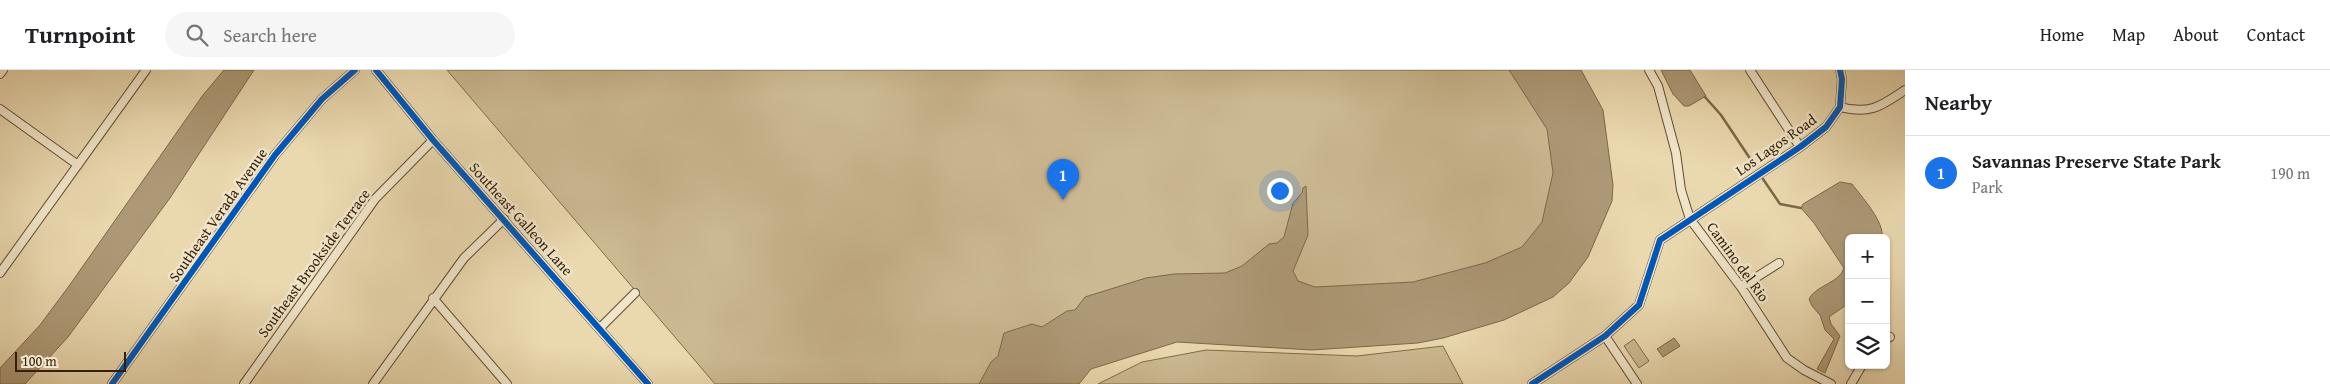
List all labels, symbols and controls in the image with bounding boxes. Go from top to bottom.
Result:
search box [165,12,515,57]
text: Turnpoint [25,17,135,52]
icon: search [183,21,211,49]
text: Search here [223,21,317,49]
text: Home [2040,21,2084,48]
text: Map [2112,21,2145,48]
text: About [2173,21,2219,48]
text: Contact [2247,21,2305,48]
text: Nearby [1925,87,1992,118]
street label: Los Lagos Road [1731,109,1820,180]
street label: Southeast Verada Avenue [163,144,272,286]
text: Savannas Preserve State Park [1972,147,2221,175]
street label: Southeast Galleon Lane [465,157,578,280]
pin: 1 [1047,159,1079,200]
text: 1 [1937,161,1945,185]
text: 190 m [2270,161,2310,185]
text: Park [1972,175,2003,199]
your location [1267,178,1293,204]
street label: Southeast Brookside Terrace [252,184,375,341]
street label: Camino del Rio [1702,217,1775,306]
map controls [1845,234,1890,369]
button: + [1845,234,1890,279]
button: − [1845,279,1890,324]
button: layers [1845,324,1890,369]
scale bar [15,349,126,372]
text: 100 m [22,351,57,371]

